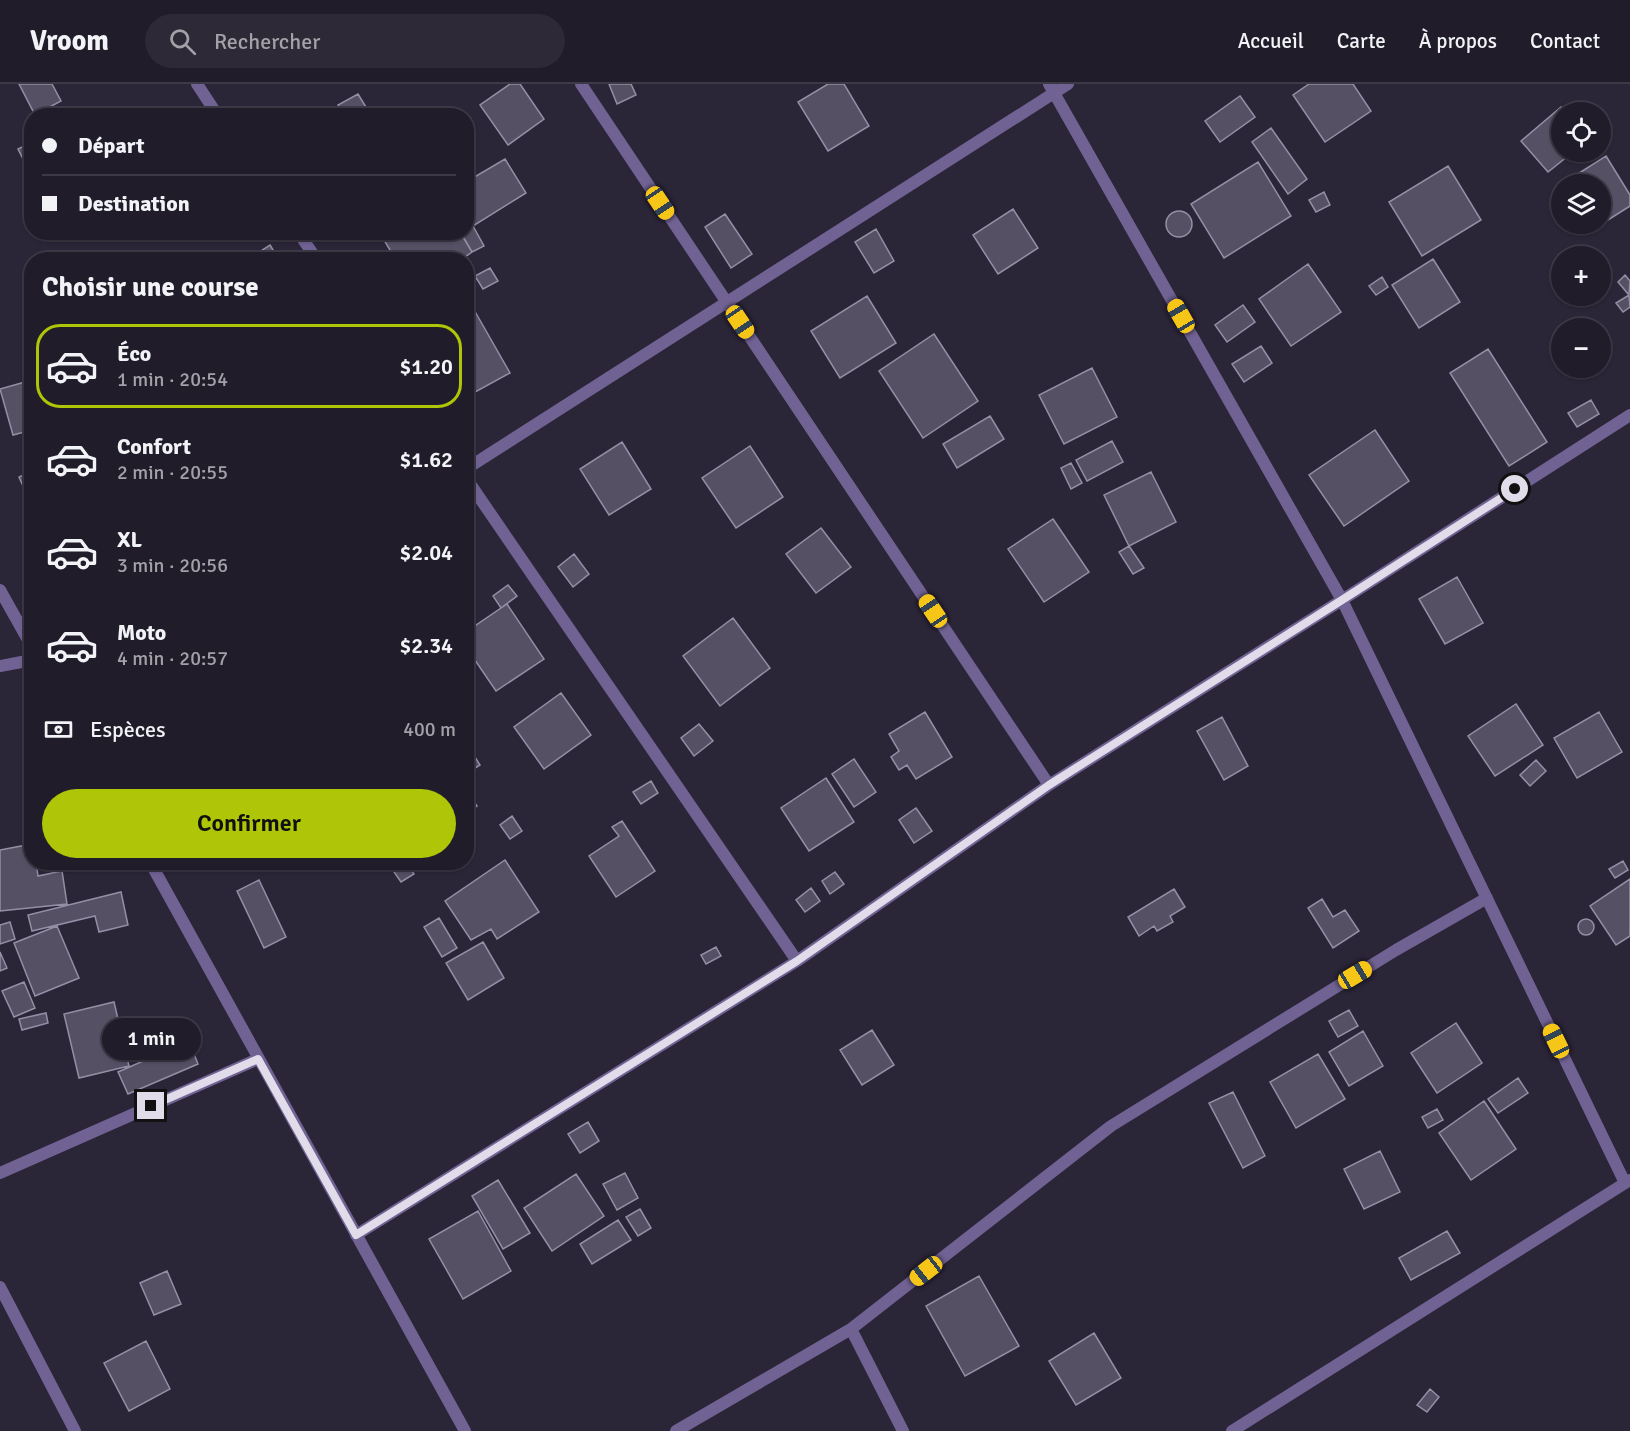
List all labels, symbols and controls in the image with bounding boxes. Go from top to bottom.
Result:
search box [145,14,565,68]
text: Vroom [30,24,109,58]
icon: search [166,25,199,58]
text: Rechercher [214,28,320,55]
text: Accueil [1238,28,1304,54]
text: Carte [1337,28,1386,54]
text: À propos [1419,28,1497,54]
text: Contact [1530,28,1600,54]
map controls [1551,102,1611,378]
button: locate [1551,102,1611,162]
text: Départ [78,132,145,159]
button: layers [1551,174,1611,234]
car [642,183,678,223]
text: Destination [78,190,190,217]
button: + [1551,246,1611,306]
text: Choisir une course [42,271,259,304]
car [1164,296,1198,336]
car [722,302,758,342]
button: − [1551,318,1611,378]
icon: car [45,339,99,393]
text: Éco [117,340,151,367]
text: $1.20 [399,353,453,380]
text: 1 min · 20:54 [117,367,228,392]
icon: car [45,432,99,486]
text: Confort [117,433,191,460]
text: $1.62 [399,446,453,473]
text: 2 min · 20:55 [117,460,228,485]
route start [1501,475,1528,502]
icon: car [45,525,99,579]
text: XL [117,526,142,553]
text: $2.04 [399,539,453,566]
text: 3 min · 20:56 [117,553,228,578]
car [915,591,951,631]
icon: car [45,618,99,672]
text: Moto [117,619,166,646]
text: $2.34 [399,632,453,659]
text: 4 min · 20:57 [117,646,228,671]
icon: cash [42,713,75,746]
text: Espèces [90,716,166,743]
text: 400 m [403,717,456,742]
button: Confirmer [42,789,456,858]
car [1335,958,1375,992]
callout: 1 min [102,1019,201,1061]
car [1540,1021,1572,1061]
text: 1 min [128,1026,175,1051]
route end [137,1092,164,1119]
car [906,1253,946,1289]

